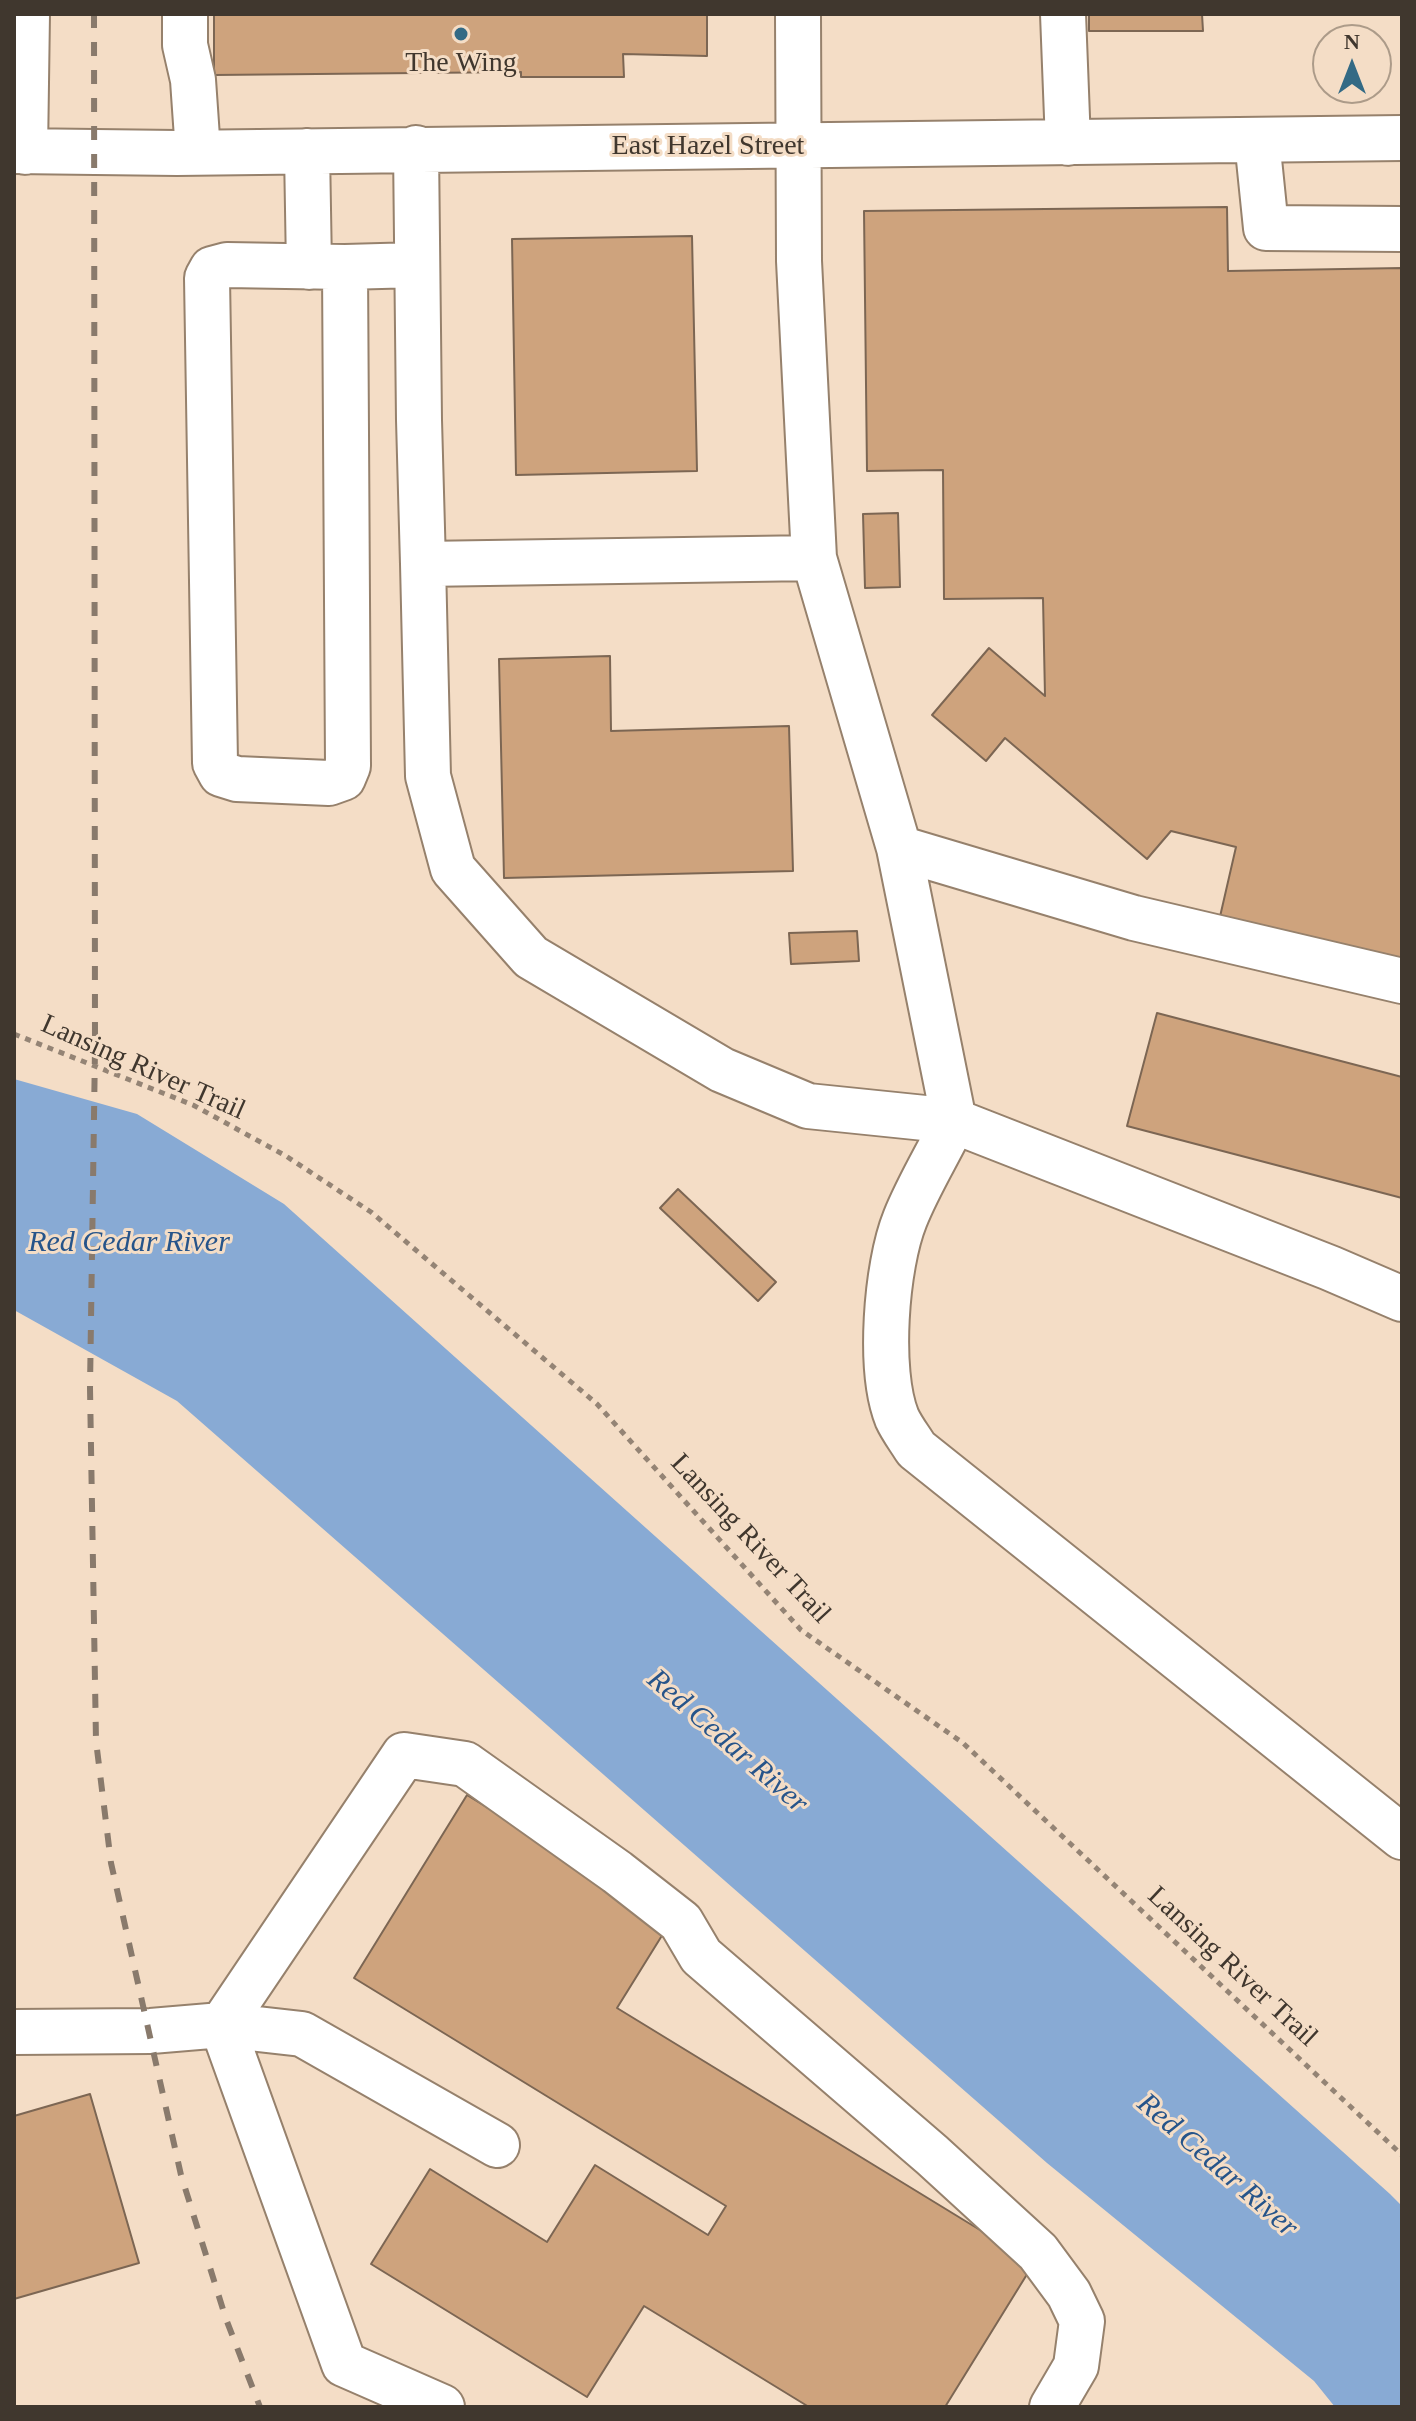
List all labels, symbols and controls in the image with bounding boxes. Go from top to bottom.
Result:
north arrow [1312,24,1392,104]
marker: The Wing [452,25,470,43]
text: N [1344,29,1360,54]
place label: The Wing [405,47,517,81]
street label: East Hazel Street [612,130,804,164]
street label: Lansing River Trail [36,1008,250,1128]
water label: Red Cedar River [28,1225,230,1261]
street label: Lansing River Trail [663,1447,837,1631]
water label: Red Cedar River [639,1662,815,1822]
street label: Lansing River Trail [1140,1880,1324,2054]
water label: Red Cedar River [1129,2086,1305,2246]

